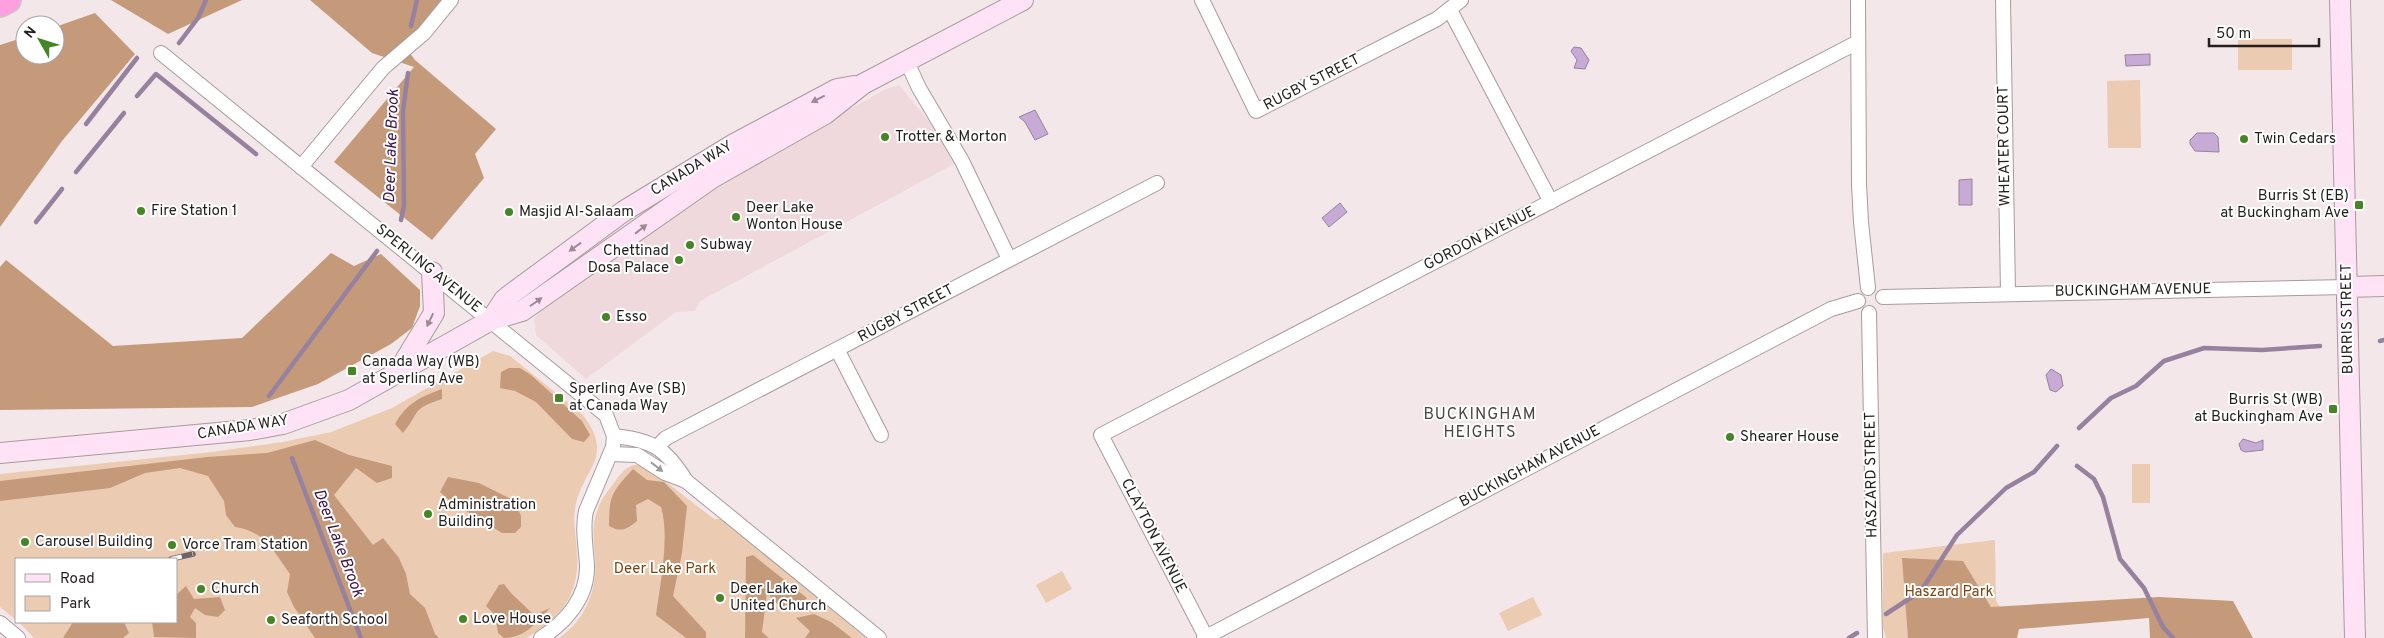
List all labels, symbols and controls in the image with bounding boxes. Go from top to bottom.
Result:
north arrow [15,15,65,65]
scale bar [2209,15,2319,47]
text: N [21,24,41,42]
text: 50 m [2216,25,2251,44]
street label: RUGBY STREET [1260,50,1364,116]
street label: WHEATER COURT [1994,86,2016,206]
water label: Deer Lake Brook [380,88,404,203]
one-way arrow [810,95,825,103]
place label: Trotter & Morton [895,128,1007,147]
place label: Twin Cedars [2254,130,2336,149]
marker: Trotter & Morton [879,131,891,143]
marker: Twin Cedars [2238,133,2250,145]
street label: CANADA WAY [648,137,737,201]
place label: Burris St (EB) at Buckingham Ave [2220,187,2349,223]
place label: Deer Lake Wonton House [746,199,843,235]
marker: Burris St (EB) at Buckingham Ave [2353,199,2365,211]
place label: Fire Station 1 [151,202,237,221]
place label: Masjid Al-Salaam [519,203,634,222]
street label: GORDON AVENUE [1421,203,1539,275]
marker: Fire Station 1 [135,205,147,217]
marker: Masjid Al-Salaam [503,206,515,218]
marker: Deer Lake Wonton House [730,211,742,223]
street label: SPERLING AVENUE [371,220,485,318]
one-way arrow [634,224,647,235]
place label: Subway [700,236,752,255]
marker: Subway [684,239,696,251]
one-way arrow [568,242,582,252]
place label: Chettinad Dosa Palace [588,242,669,278]
marker: Chettinad Dosa Palace [673,254,685,266]
street label: BURRIS STREET [2338,263,2358,375]
street label: BUCKINGHAM AVENUE [2054,280,2212,302]
street label: RUGBY STREET [855,281,957,347]
one-way arrow [529,297,543,307]
place label: Esso [616,308,647,327]
marker: Esso [600,311,612,323]
one-way arrow [426,313,434,327]
place label: Canada Way (WB) at Sperling Ave [362,353,480,389]
marker: Canada Way (WB) at Sperling Ave [346,365,358,377]
place label: Sperling Ave (SB) at Canada Way [569,380,686,416]
place label: Burris St (WB) at Buckingham Ave [2194,391,2323,427]
marker: Sperling Ave (SB) at Canada Way [553,392,565,404]
marker: Burris St (WB) at Buckingham Ave [2327,403,2339,415]
district label: BUCKINGHAM HEIGHTS [1423,405,1537,443]
street label: CANADA WAY [196,411,290,445]
street label: HASZARD STREET [1861,412,1883,538]
street label: BUCKINGHAM AVENUE [1456,422,1604,512]
place label: Shearer House [1740,428,1839,447]
marker: Shearer House [1724,431,1736,443]
one-way arrow [650,462,663,472]
street label: CLAYTON AVENUE [1116,475,1190,597]
water label: Deer Lake Brook [308,486,368,601]
place label: Administration Building [438,496,536,532]
marker: Administration Building [422,508,434,520]
place label: Carousel Building [35,533,153,552]
marker: Carousel Building [19,536,31,548]
place label: Vorce Tram Station [182,536,308,555]
marker: Vorce Tram Station [166,539,178,551]
legend [15,558,178,623]
park label: Deer Lake Park [614,560,716,579]
text: Road [60,570,95,589]
place label: Church [211,580,259,599]
place label: Deer Lake United Church [730,580,827,616]
marker: Church [195,583,207,595]
park label: Haszard Park [1905,583,1993,602]
marker: Deer Lake United Church [714,592,726,604]
text: Park [60,595,91,614]
place label: Love House [473,610,551,629]
place label: Seaforth School [281,611,388,630]
marker: Love House [457,613,469,625]
marker: Seaforth School [265,614,277,626]

